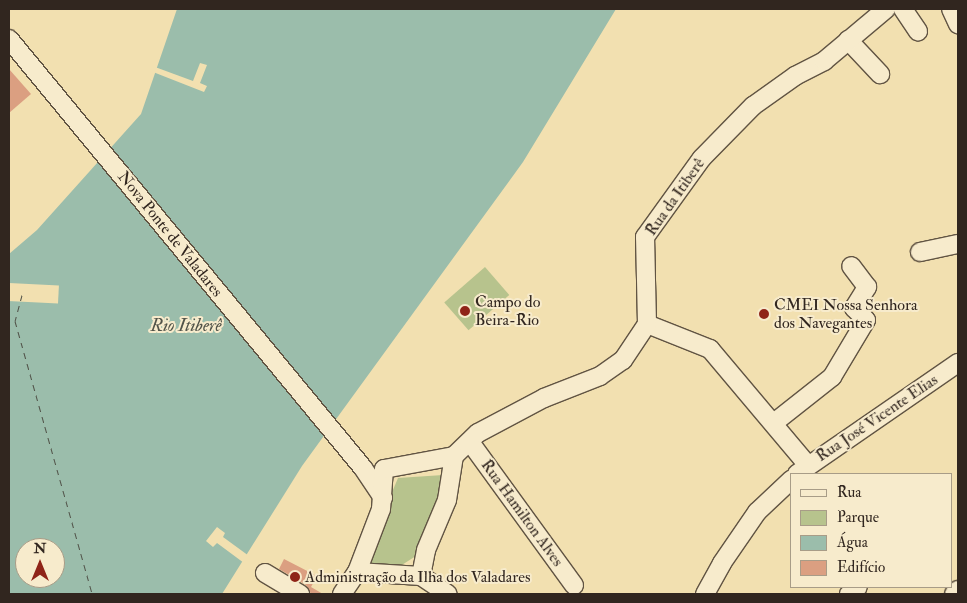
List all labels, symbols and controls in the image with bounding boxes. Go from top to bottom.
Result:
street label: Rua da Itiberê [641,155,709,239]
street label: Nova Ponte de Valadares [113,167,227,301]
place label: Campo do Beira-Rio [475,292,540,330]
place label: CMEI Nossa Senhora dos Navegantes [774,295,918,333]
marker: Campo do Beira-Rio [459,305,471,317]
marker: CMEI Nossa Senhora dos Navegantes [758,308,770,320]
water label: Rio Itiberê [151,315,221,337]
street label: Rua José Vicente Elias [812,370,942,466]
street label: Rua Hamilton Alves [477,456,567,570]
legend [790,473,952,588]
text: Rua [837,483,862,502]
text: Parque [837,508,879,527]
text: Água [837,533,868,552]
north arrow [15,538,65,588]
text: N [34,540,46,557]
text: Edifício [837,558,885,577]
place label: Administração da Ilha dos Valadares [305,567,530,587]
marker: Administração da Ilha dos Valadares [289,571,301,583]

